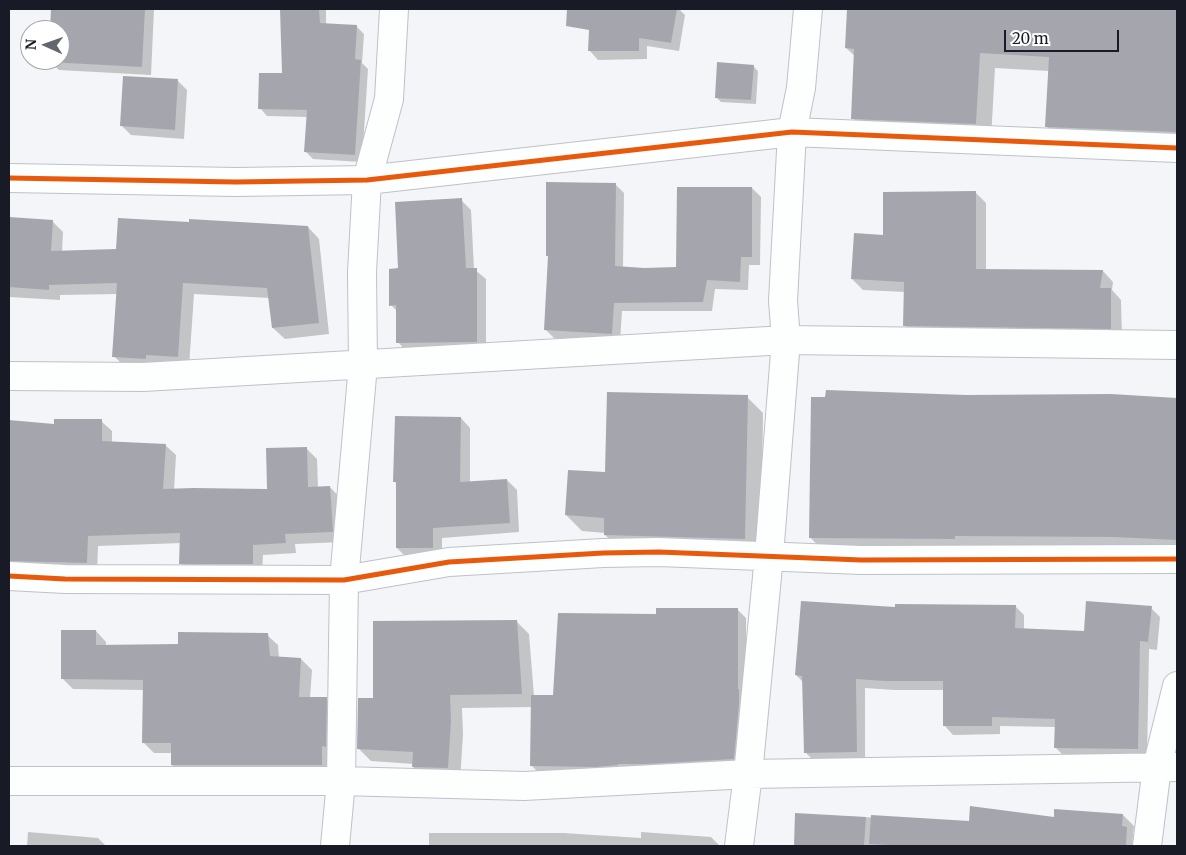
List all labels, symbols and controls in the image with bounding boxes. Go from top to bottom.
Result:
north arrow [20,20,70,70]
scale bar [1006,20,1121,52]
text: 20 m [1012,29,1049,48]
text: N [22,39,40,50]

